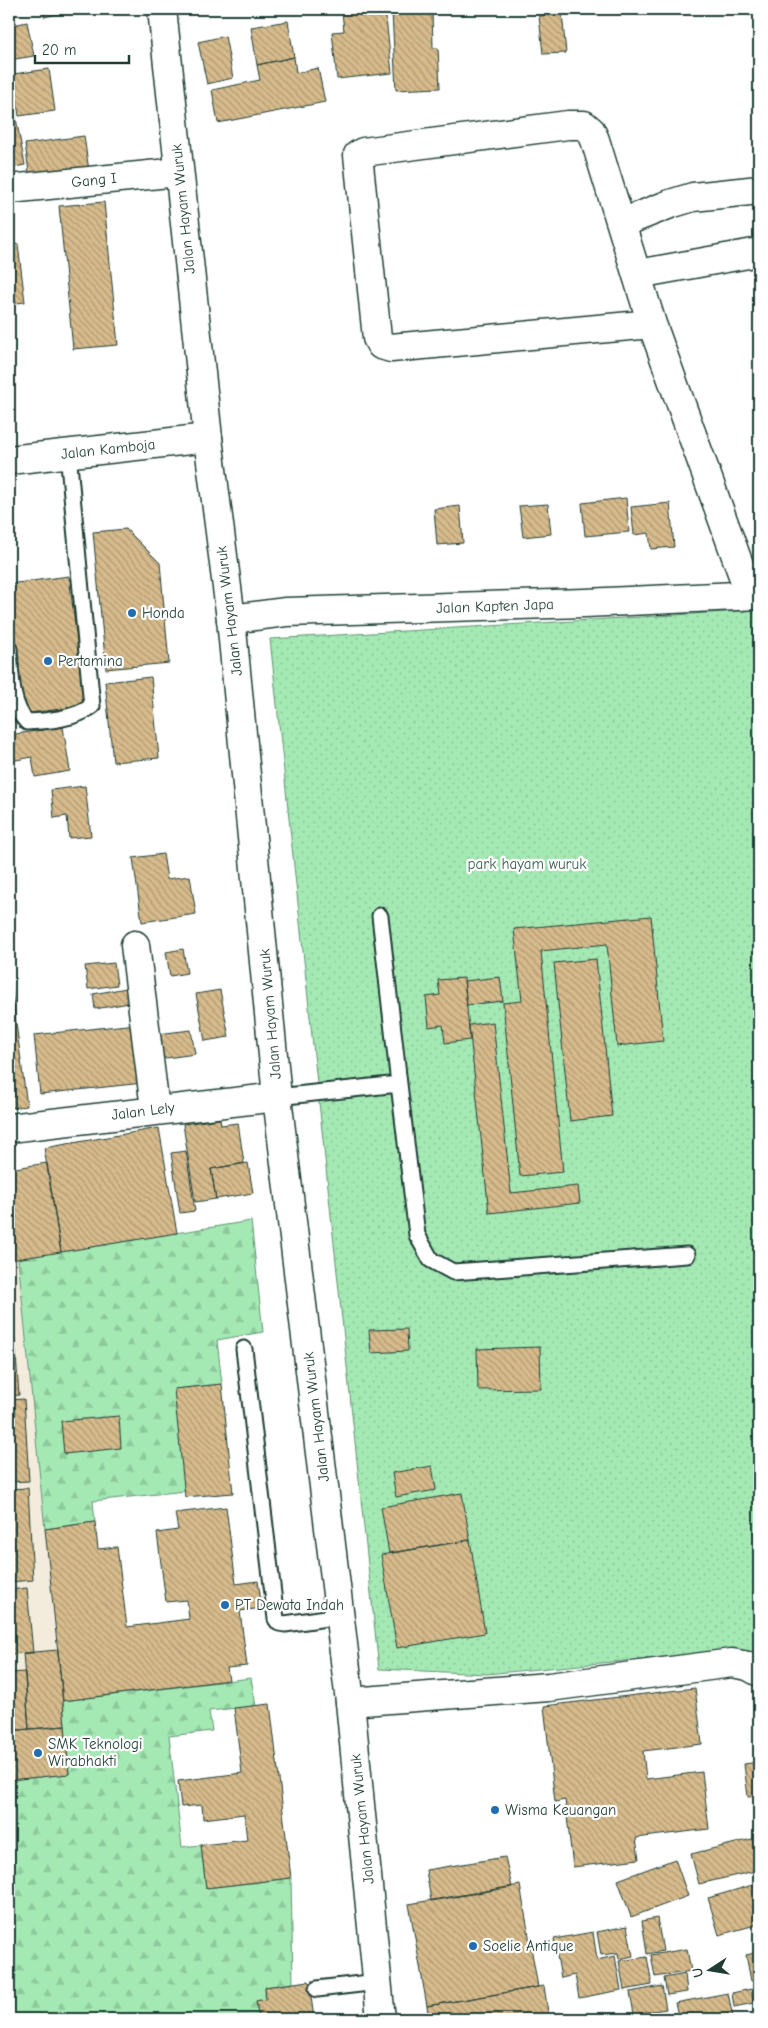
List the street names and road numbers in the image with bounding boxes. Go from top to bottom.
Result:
street label: Jalan Hayam Wuruk [167,142,199,275]
street label: Gang I [70,169,118,191]
street label: Jalan Kamboja [60,435,156,463]
street label: Jalan Hayam Wuruk [212,544,246,677]
street label: Jalan Kapten Japa [436,595,554,617]
street label: Jalan Hayam Wuruk [255,947,285,1080]
street label: Jalan Lely [110,1098,176,1124]
street label: Jalan Hayam Wuruk [299,1350,333,1483]
street label: Jalan Hayam Wuruk [346,1752,378,1885]

